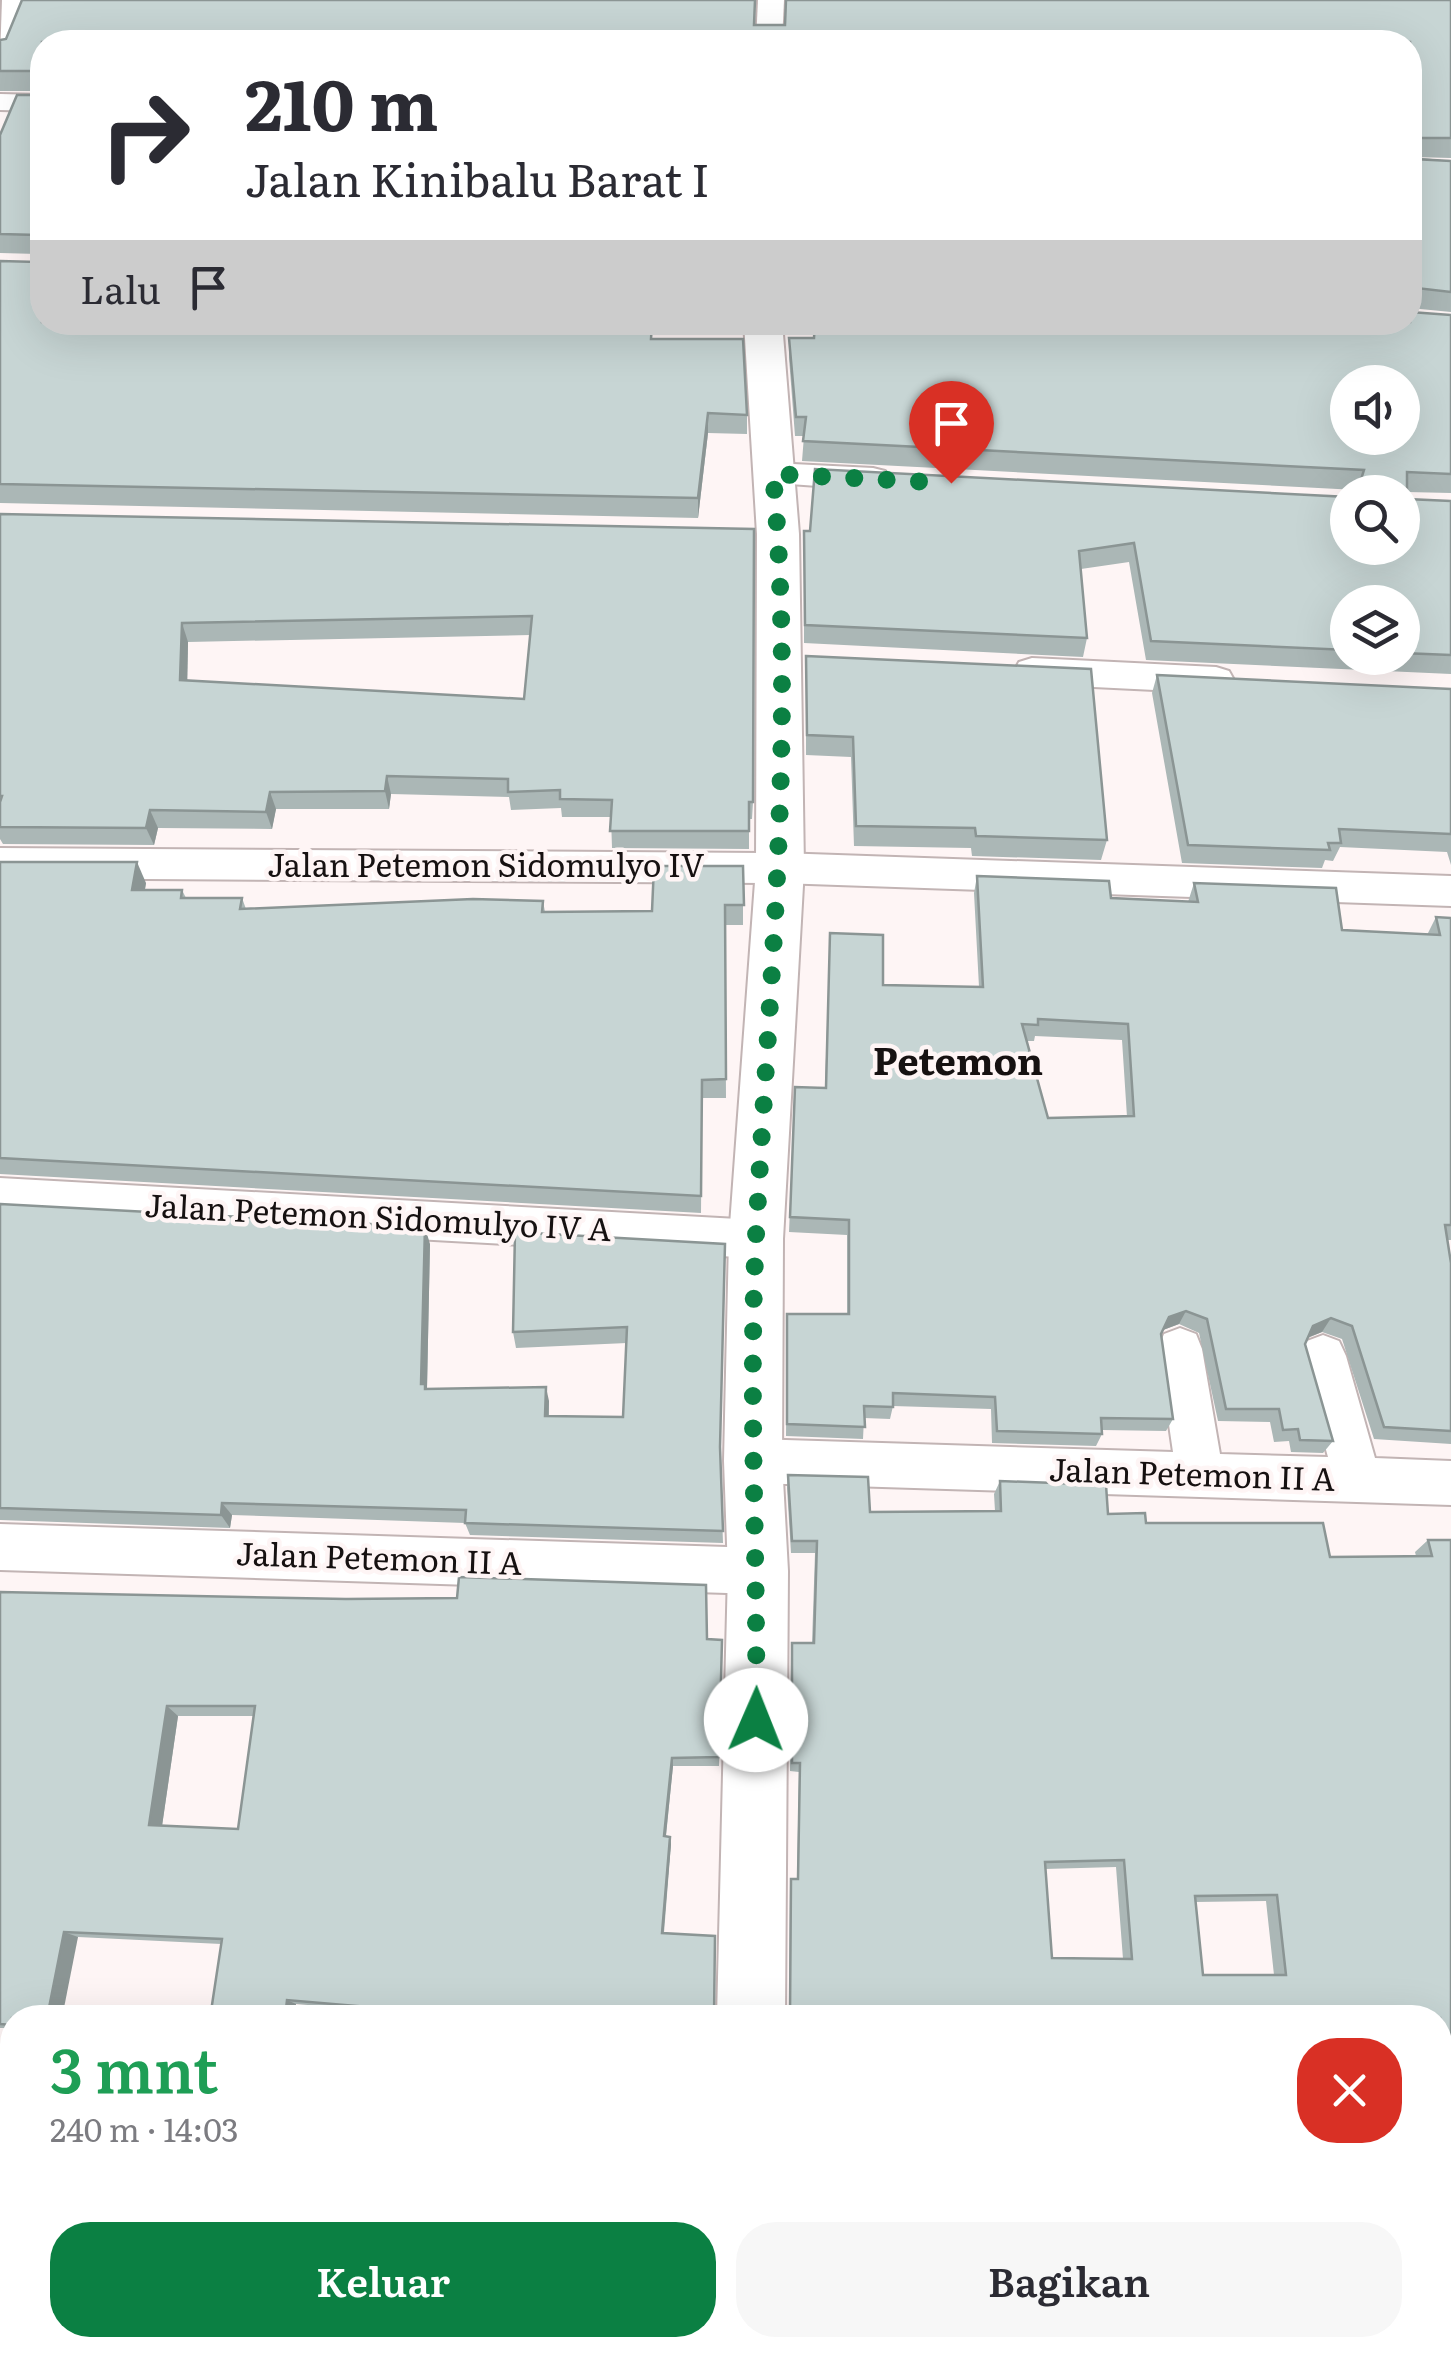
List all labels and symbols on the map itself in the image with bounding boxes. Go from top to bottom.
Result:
pin [909,381,994,484]
street label: Jalan Petemon Sidomulyo IV [267,839,705,887]
district label: Petemon [873,1030,1043,1087]
street label: Jalan Petemon Sidomulyo IV A [143,1179,613,1251]
street label: Jalan Petemon II A [1048,1443,1337,1501]
street label: Jalan Petemon II A [235,1527,524,1585]
position arrow [704,1668,808,1772]

